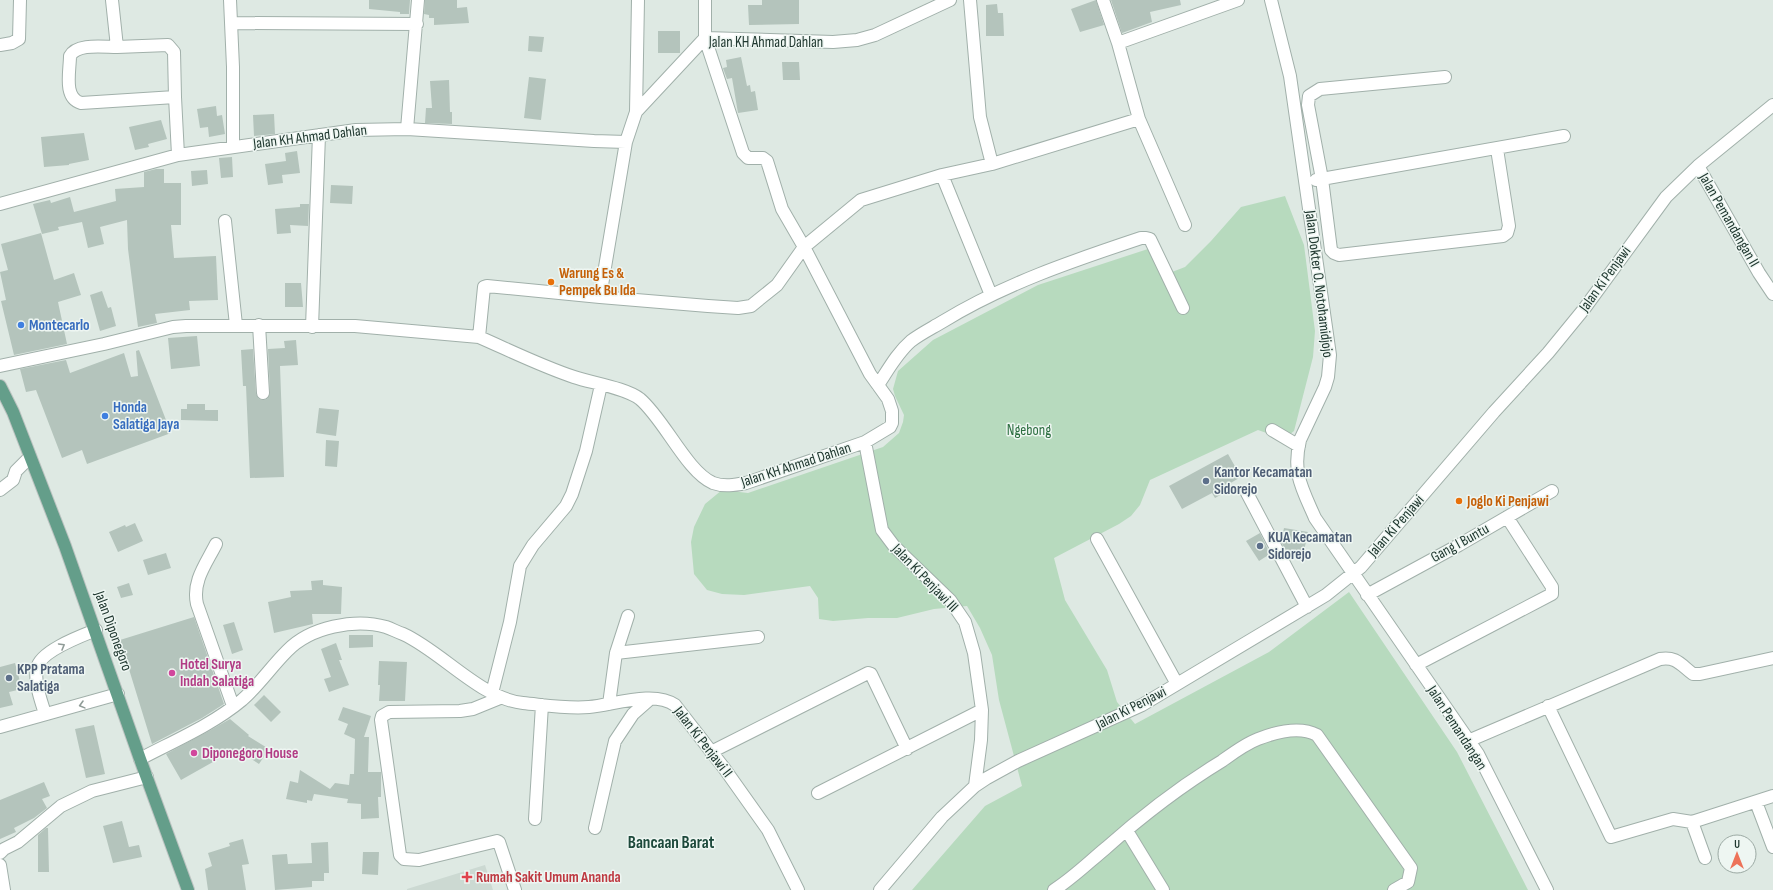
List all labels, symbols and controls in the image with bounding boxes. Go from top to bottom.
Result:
street label: Jalan KH Ahmad Dahlan [708,33,823,52]
street label: Jalan KH Ahmad Dahlan [251,121,368,154]
street label: Jalan Pemandangan II [1694,169,1764,270]
street label: Jalan Dokter O. Notohamidjojo [1300,208,1337,359]
street label: Jalan Ki Penjawi [1574,242,1635,316]
place label: Warung Es & Pempek Bu Ida [559,264,636,300]
marker: Warung Es & Pempek Bu Ida [546,277,556,287]
place label: Montecarlo [29,316,90,335]
marker: Montecarlo [16,320,26,330]
place label: Honda Salatiga Jaya [113,398,179,434]
marker: Honda Salatiga Jaya [100,411,110,421]
park label: Ngebong [1007,421,1051,440]
street label: Jalan KH Ahmad Dahlan [738,438,853,492]
place label: Kantor Kecamatan Sidorejo [1214,463,1312,499]
marker: Kantor Kecamatan Sidorejo [1201,476,1211,486]
street label: Jalan Ki Penjawi [1363,491,1428,562]
place label: Joglo Ki Penjawi [1466,492,1549,511]
marker: Joglo Ki Penjawi [1454,496,1464,506]
street label: Gang I Buntu [1428,519,1492,567]
place label: KUA Kecamatan Sidorejo [1268,528,1352,564]
street label: Jalan Ki Penjawi III [887,539,962,616]
marker: KUA Kecamatan Sidorejo [1255,541,1265,551]
street label: Jalan Diponegoro [89,587,136,674]
one-way arrow [58,643,65,650]
place label: Hotel Surya Indah Salatiga [180,655,254,691]
place label: KPP Pratama Salatiga [17,660,85,696]
marker: Hotel Surya Indah Salatiga [167,668,177,678]
marker: KPP Pratama Salatiga [4,673,14,683]
street label: Jalan Pemandangan [1422,681,1491,774]
street label: Jalan Ki Penjawi [1092,682,1170,734]
one-way arrow [78,700,85,708]
street label: Jalan Ki Penjawi II [669,702,737,781]
place label: Diponegoro House [202,744,298,763]
marker: Diponegoro House [189,748,199,758]
district label: Bancaan Barat [628,833,715,853]
north arrow [1717,834,1757,874]
text: U [1734,838,1740,851]
place label: Rumah Sakit Umum Ananda [476,868,621,887]
marker: Rumah Sakit Umum Ananda [461,871,473,883]

